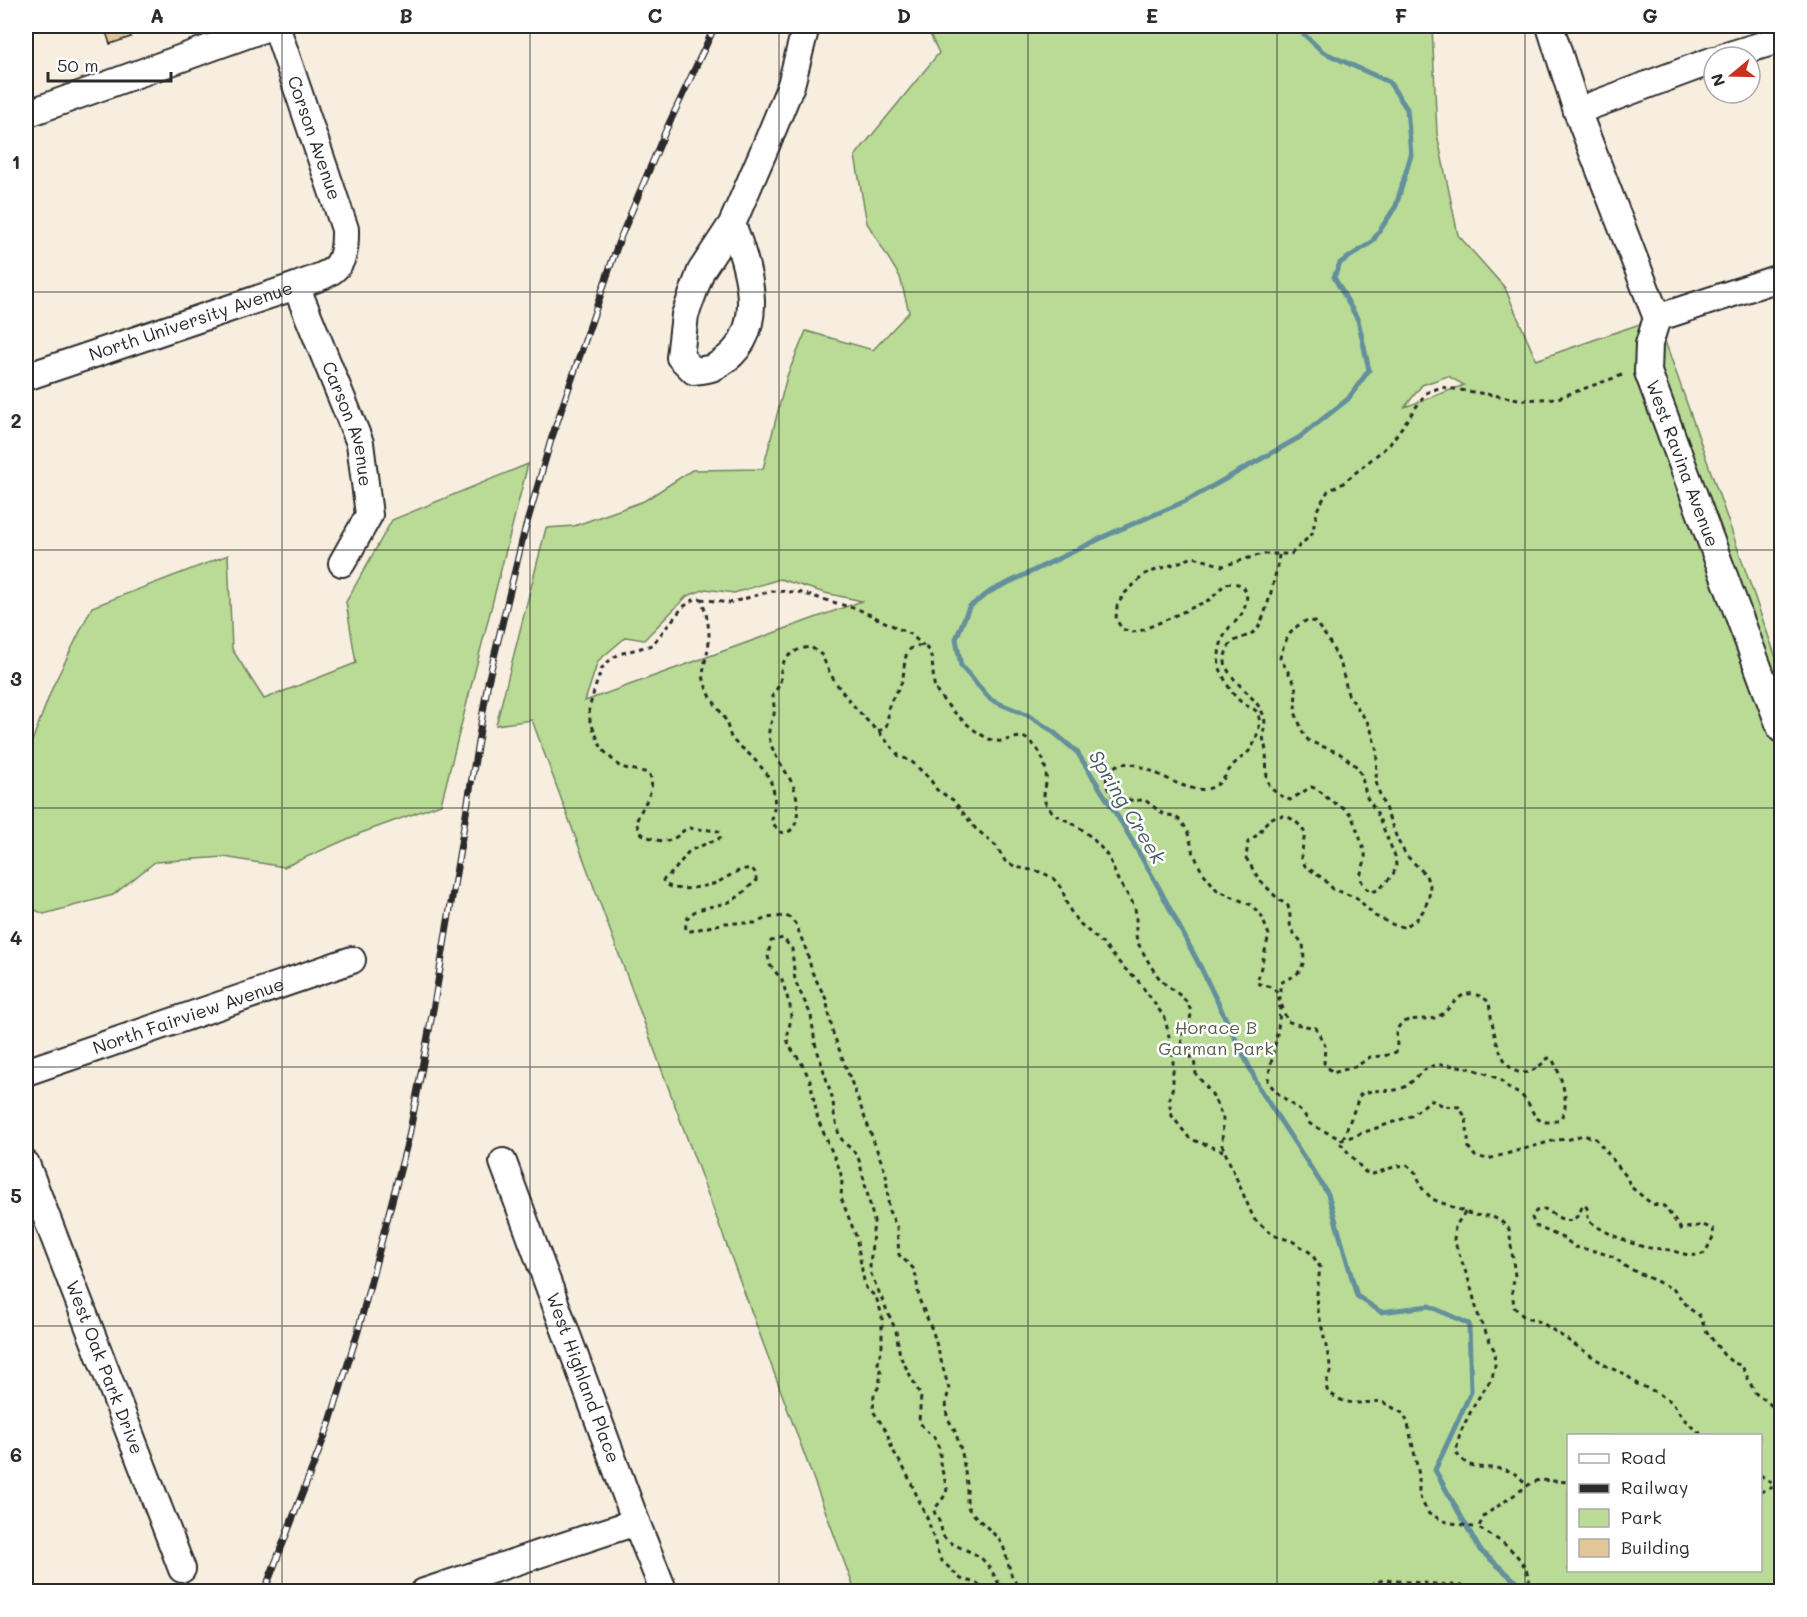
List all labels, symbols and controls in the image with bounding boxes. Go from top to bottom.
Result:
text: A [150,2,164,28]
text: B [399,2,413,28]
text: C [648,2,663,28]
text: D [897,2,911,28]
text: E [1146,2,1158,28]
text: F [1395,2,1408,28]
text: G [1642,2,1658,28]
scale bar [48,45,171,83]
north arrow [1702,45,1762,105]
text: 50 m [57,53,99,77]
text: N [1705,71,1729,89]
street label: Corson Avenue [282,72,347,203]
text: 1 [12,148,20,174]
street label: North University Avenue [85,275,296,366]
street label: Carson Avenue [317,358,378,488]
street label: West Ravina Avenue [1641,376,1725,550]
text: 2 [10,407,22,433]
text: 3 [10,665,22,691]
water label: Spring Creek [1084,745,1172,869]
text: 4 [10,924,23,950]
street label: North Fairview Avenue [89,971,287,1059]
park label: Horace B Garman Park [1158,1015,1274,1060]
text: 5 [10,1182,22,1208]
street label: West Oak Park Drive [61,1277,150,1457]
street label: West Highland Place [541,1289,626,1466]
legend [1567,1434,1762,1572]
text: 6 [10,1441,22,1467]
text: Road [1621,1445,1666,1469]
text: Railway [1621,1475,1688,1499]
text: Park [1621,1505,1662,1529]
text: Building [1621,1535,1689,1559]

